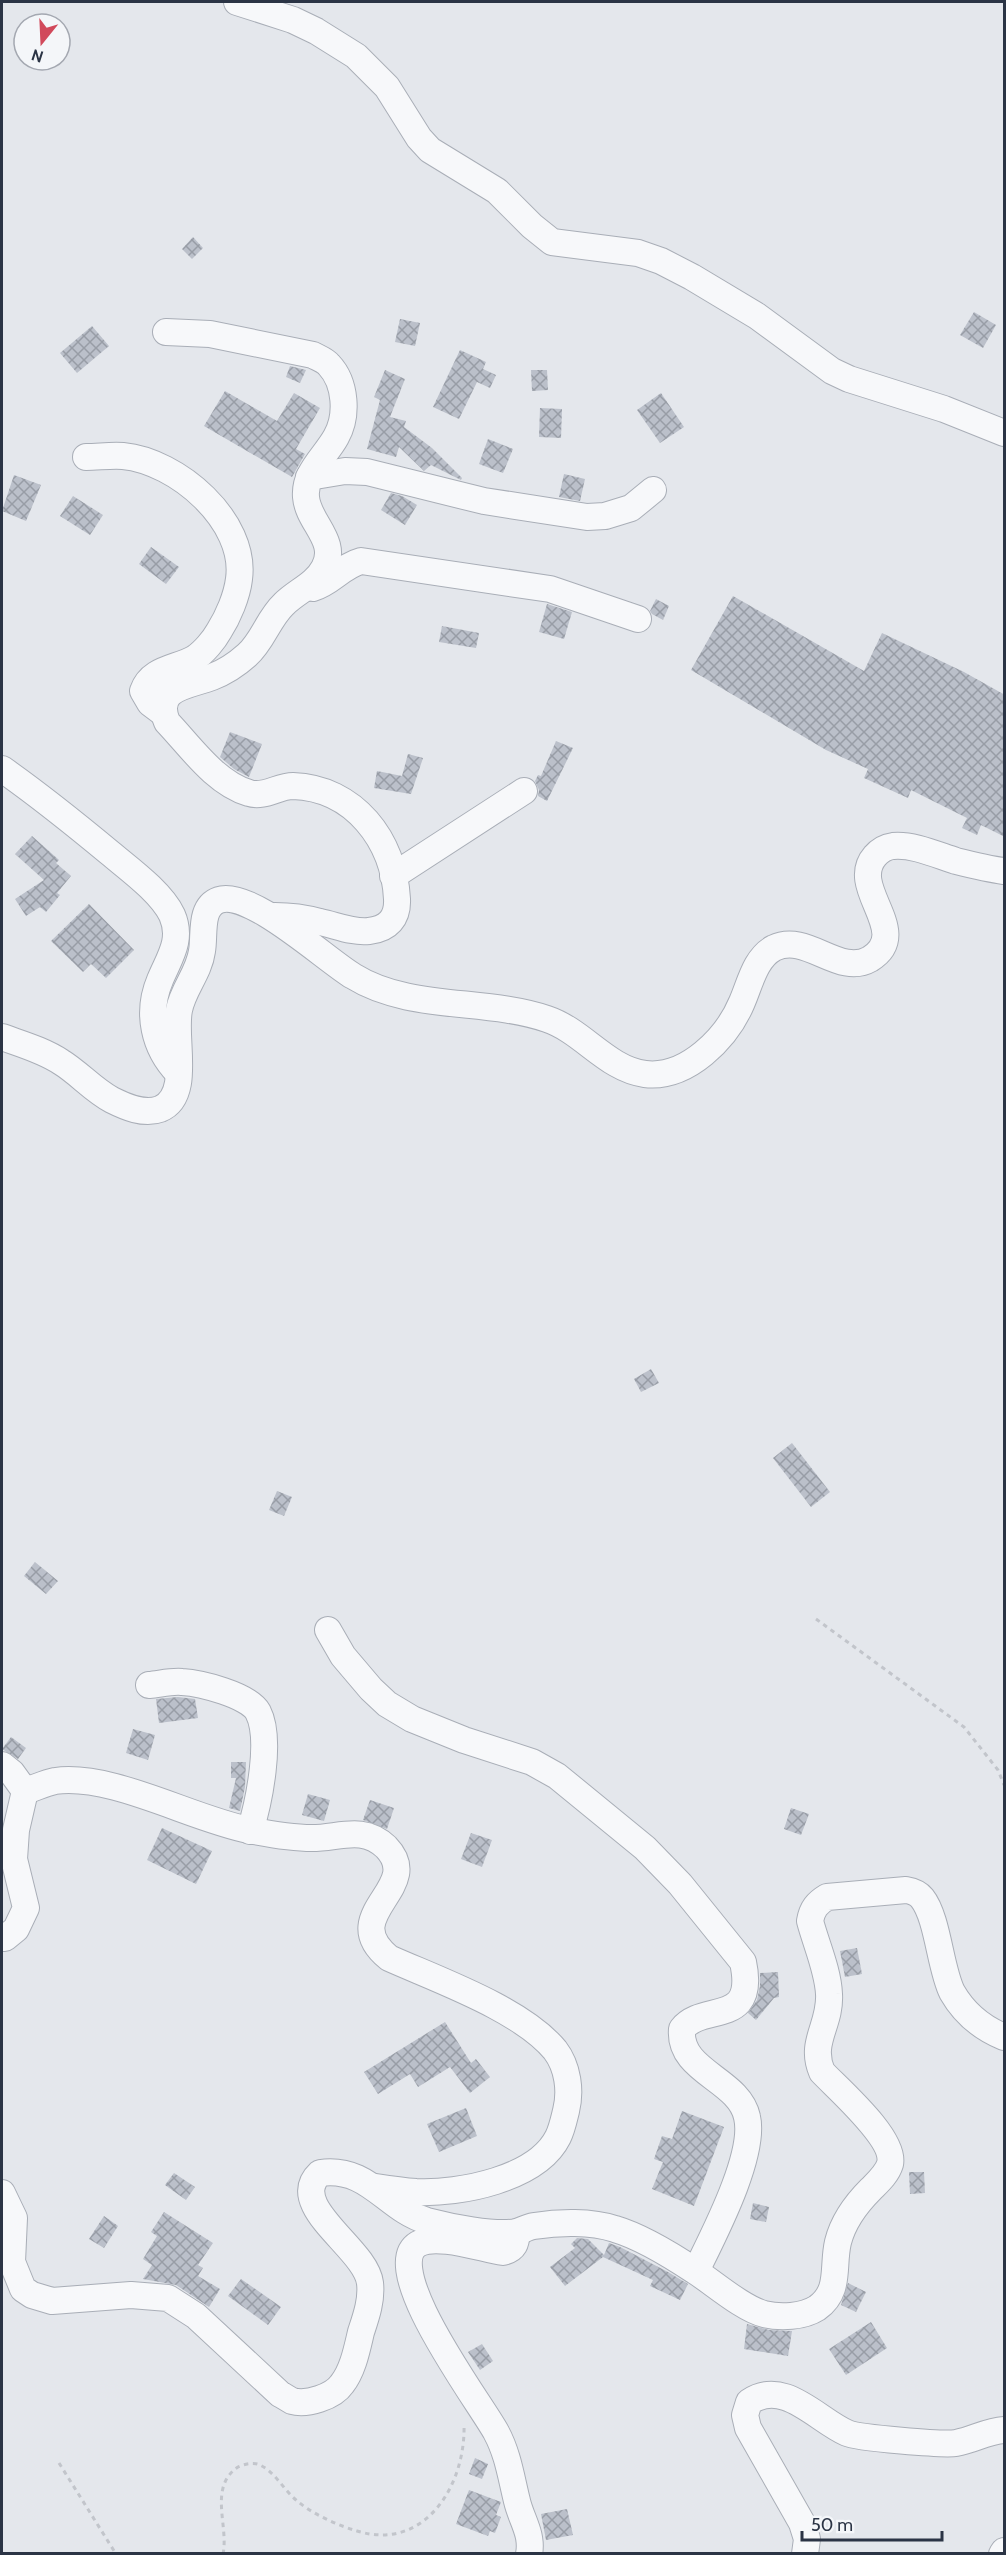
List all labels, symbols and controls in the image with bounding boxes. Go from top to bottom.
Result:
north arrow [12,12,72,72]
text: N [29,45,46,67]
scale bar [802,2504,942,2542]
text: 50 m [811,2514,853,2536]

